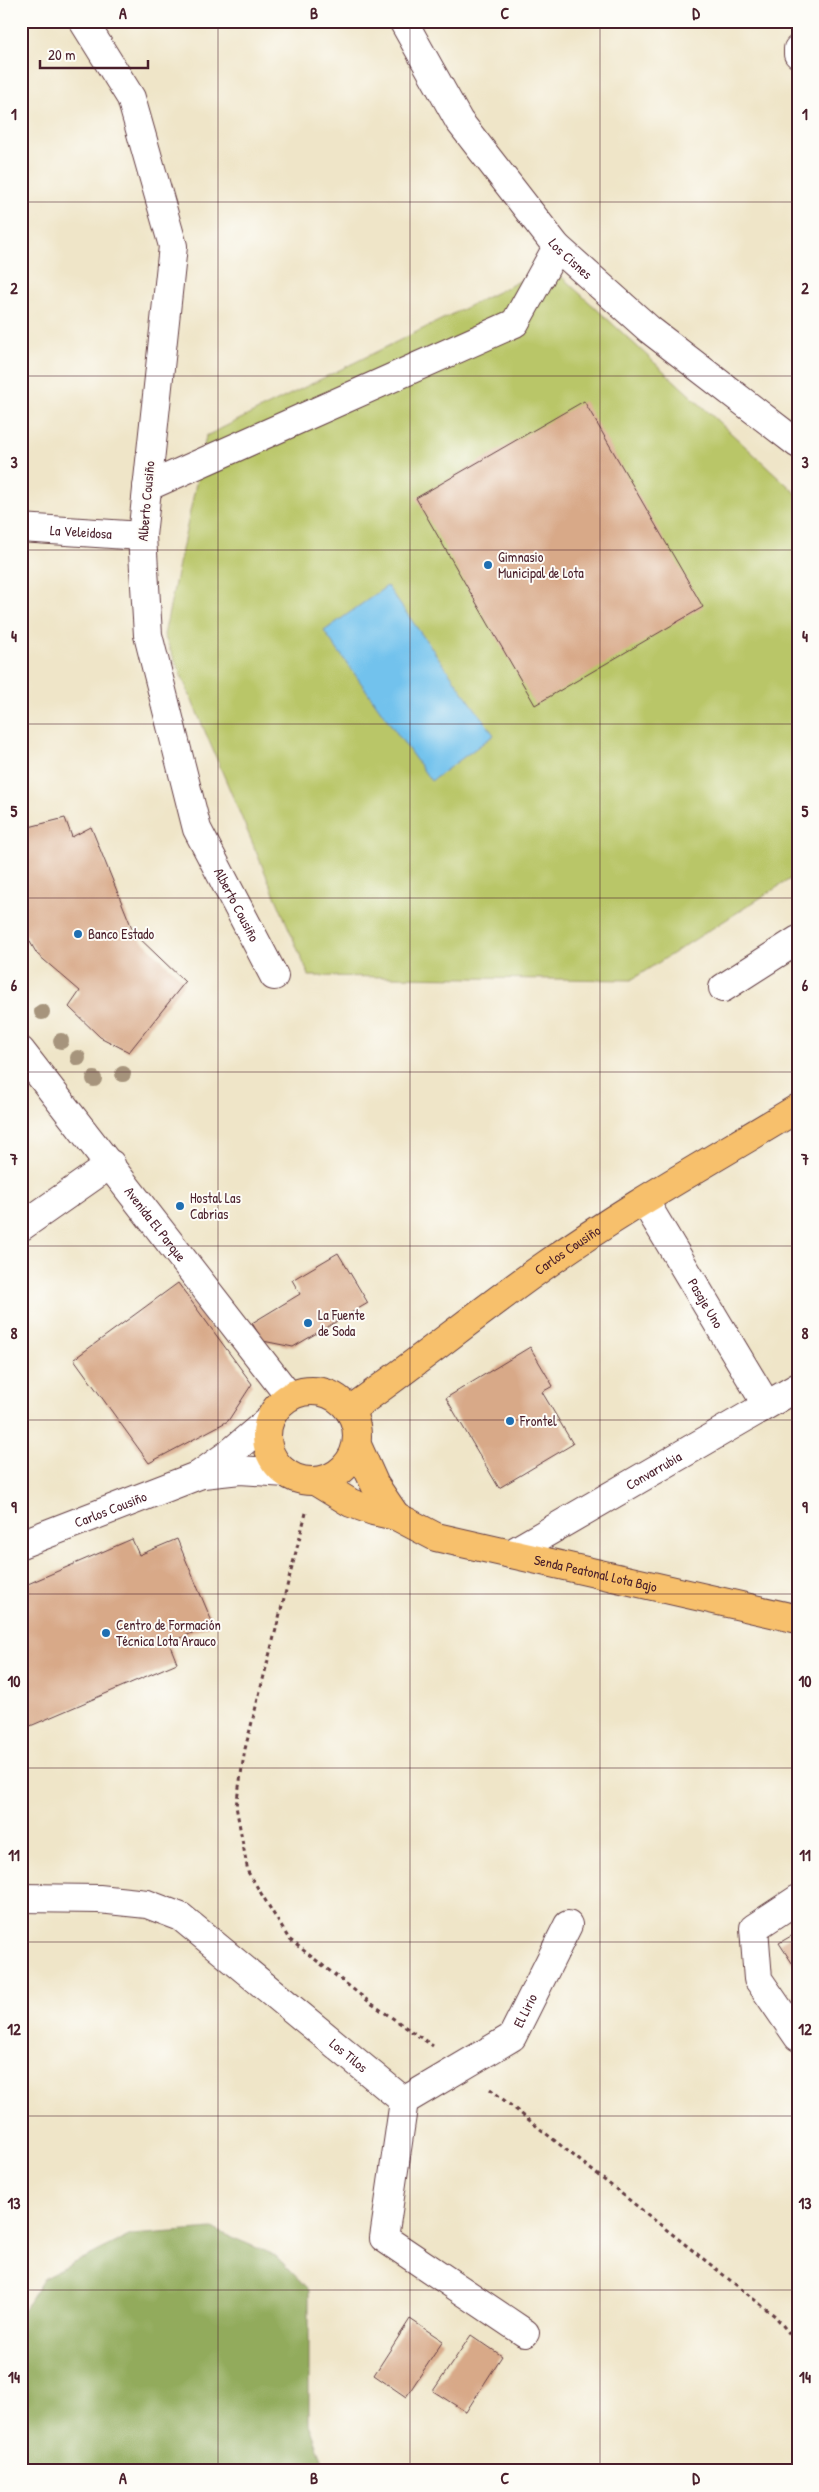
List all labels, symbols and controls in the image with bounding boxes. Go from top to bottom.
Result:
text: A [119,2,127,24]
text: B [310,2,318,24]
text: C [501,2,510,24]
text: D [692,2,700,24]
scale bar [40,38,148,70]
text: 20 m [48,44,75,65]
text: 1 [11,103,17,125]
text: 1 [802,103,808,125]
street label: Los Cisnes [545,234,597,283]
text: 2 [10,277,18,299]
text: 2 [801,277,809,299]
text: 3 [10,451,18,473]
text: 3 [801,451,809,473]
street label: Alberto Cousiño [133,460,158,542]
street label: La Veleidosa [49,520,113,543]
place label: Gimnasio Municipal de Lota [498,547,584,583]
marker: Gimnasio Municipal de Lota [482,559,494,571]
text: 4 [11,625,17,647]
text: 4 [802,625,808,647]
text: 5 [11,800,18,822]
text: 5 [802,800,809,822]
street label: Alberto Cousiño [210,864,264,945]
place label: Banco Estado [88,924,155,943]
marker: Banco Estado [72,928,84,940]
text: 6 [11,974,18,996]
text: 6 [802,974,809,996]
text: 7 [9,1148,18,1170]
text: 7 [800,1148,809,1170]
street label: Avenida El Parque [121,1182,191,1265]
place label: Hostal Las Cabrias [190,1188,241,1223]
marker: Hostal Las Cabrias [174,1200,186,1212]
street label: Carlos Cousiño [530,1220,604,1279]
street label: Pasaje Uno [684,1275,729,1332]
place label: La Fuente de Soda [318,1305,365,1340]
marker: La Fuente de Soda [302,1317,314,1329]
text: 8 [11,1322,18,1344]
text: 8 [802,1322,809,1344]
place label: Frontel [519,1411,557,1430]
marker: Frontel [504,1415,516,1427]
street label: Convarrubia [622,1446,685,1494]
street label: Carlos Cousiño [71,1486,150,1531]
text: 9 [11,1496,17,1518]
text: 9 [802,1496,808,1518]
street label: Senda Peatonal Lota Bajo [532,1550,659,1596]
place label: Centro de Formación Técnica Lota Arauco [116,1615,221,1650]
marker: Centro de Formación Técnica Lota Arauco [100,1627,112,1639]
text: 10 [8,1670,20,1692]
text: 10 [799,1670,811,1692]
text: 11 [8,1844,20,1866]
text: 11 [799,1844,811,1866]
street label: El Lirio [508,1990,541,2031]
text: 12 [7,2018,21,2040]
text: 12 [798,2018,812,2040]
street label: Los Tilos [326,2034,372,2076]
text: 13 [8,2192,20,2214]
text: 13 [799,2192,811,2214]
text: 14 [8,2366,20,2388]
text: 14 [799,2366,811,2388]
text: A [119,2467,127,2489]
text: B [310,2467,318,2489]
text: C [501,2467,510,2489]
text: D [692,2467,700,2489]

